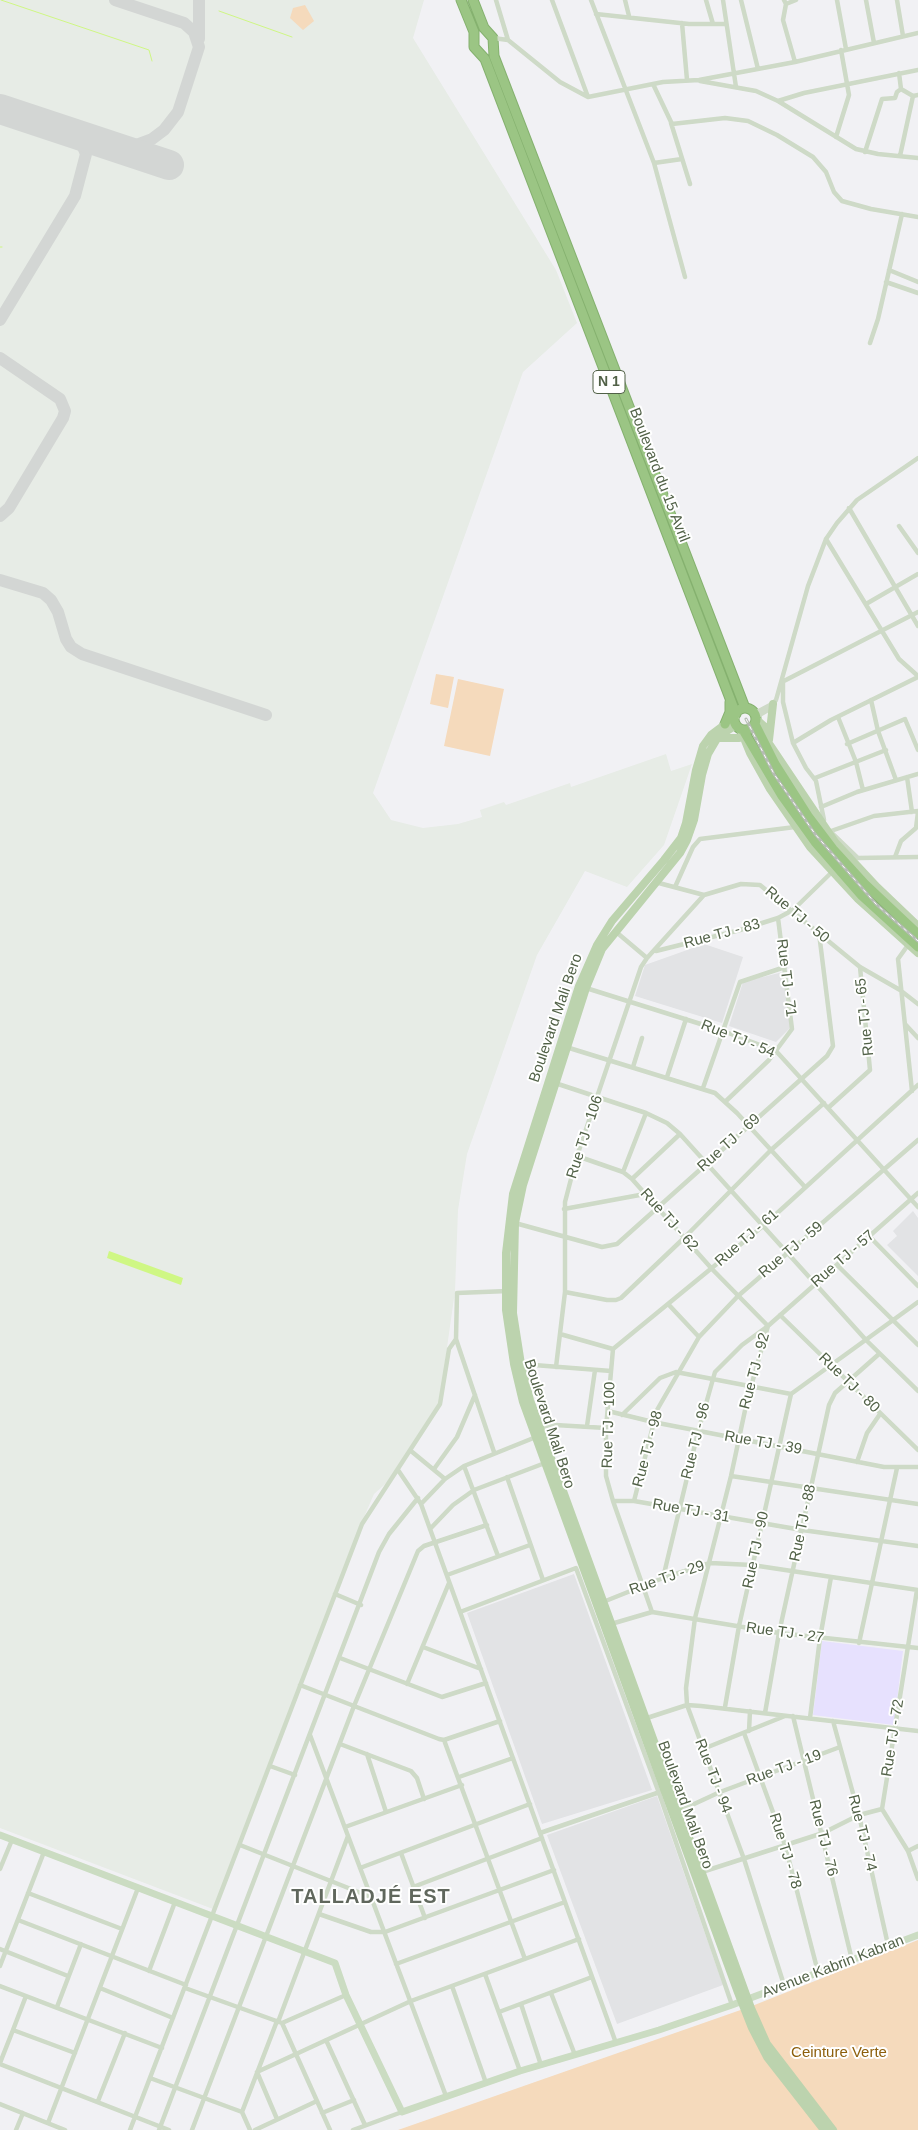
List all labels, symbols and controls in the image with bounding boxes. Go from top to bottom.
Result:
road number: N 1 [593,371,625,394]
street label: Boulevard du 15 Avril [625,405,693,545]
street label: Rue TJ - 50 [761,883,833,947]
street label: Rue TJ - 83 [682,915,762,953]
street label: Rue TJ - 71 [772,938,800,1018]
street label: Boulevard Mali Bero [526,951,586,1085]
street label: Rue TJ - 65 [852,977,878,1057]
street label: Rue TJ - 54 [698,1016,778,1062]
street label: Rue TJ - 106 [563,1093,607,1181]
street label: Rue TJ - 69 [694,1110,764,1176]
street label: Rue TJ - 62 [636,1185,702,1255]
street label: Rue TJ - 61 [712,1206,782,1270]
street label: Rue TJ - 59 [755,1218,827,1282]
street label: Rue TJ - 57 [808,1227,878,1291]
street label: Rue TJ - 92 [736,1331,774,1411]
street label: Rue TJ - 80 [815,1349,883,1417]
street label: Boulevard Mali Bero [520,1357,578,1491]
street label: Rue TJ - 100 [598,1381,620,1469]
street label: Rue TJ - 96 [678,1401,714,1481]
street label: Rue TJ - 98 [629,1409,667,1489]
street label: Rue TJ - 39 [723,1427,803,1459]
street label: Rue TJ - 88 [786,1483,820,1563]
street label: Rue TJ - 31 [651,1495,731,1527]
street label: Rue TJ - 90 [739,1510,773,1590]
street label: Rue TJ - 29 [627,1557,707,1599]
street label: Rue TJ - 27 [745,1619,825,1647]
street label: Rue TJ - 72 [878,1698,908,1778]
street label: Rue TJ - 94 [691,1736,735,1816]
street label: Boulevard Mali Bero [653,1738,717,1872]
street label: Rue TJ - 19 [744,1746,824,1790]
street label: Rue TJ - 74 [844,1793,880,1873]
street label: Rue TJ - 76 [805,1798,841,1878]
street label: Rue TJ - 78 [765,1811,805,1891]
district label: TALLADJÉ EST [290,1885,452,1909]
street label: Avenue Kabrin Kabran [759,1932,907,2002]
park label: Ceinture Verte [791,2044,887,2062]

